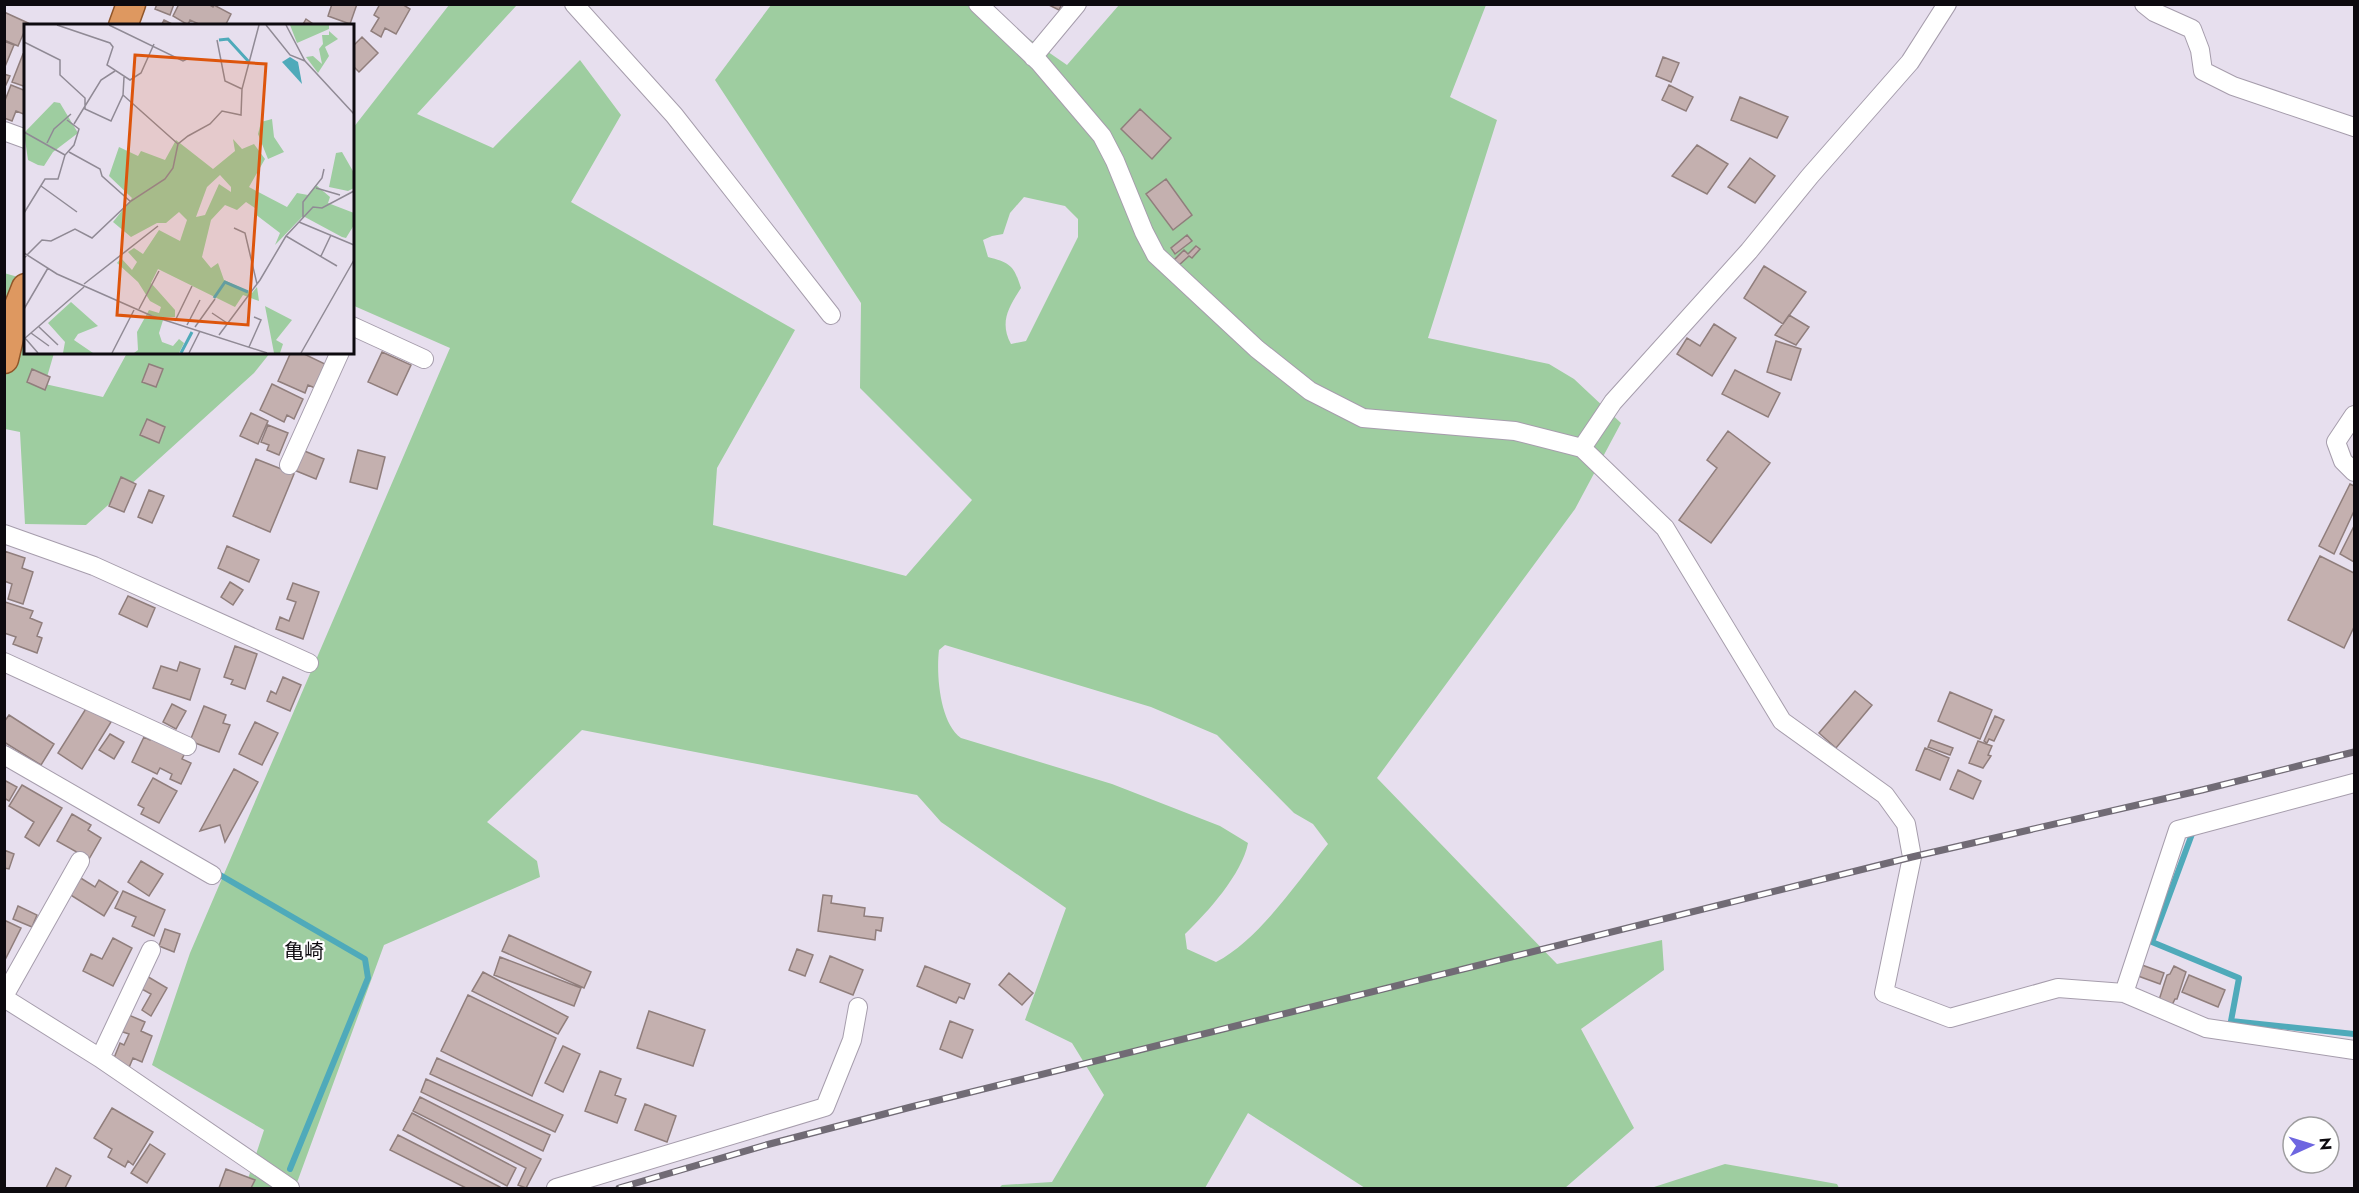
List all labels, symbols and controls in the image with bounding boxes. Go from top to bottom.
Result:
inset map [24,24,354,354]
district label: 亀崎 [284,937,324,966]
north arrow [2281,1115,2341,1175]
text: N [2314,1137,2337,1151]

